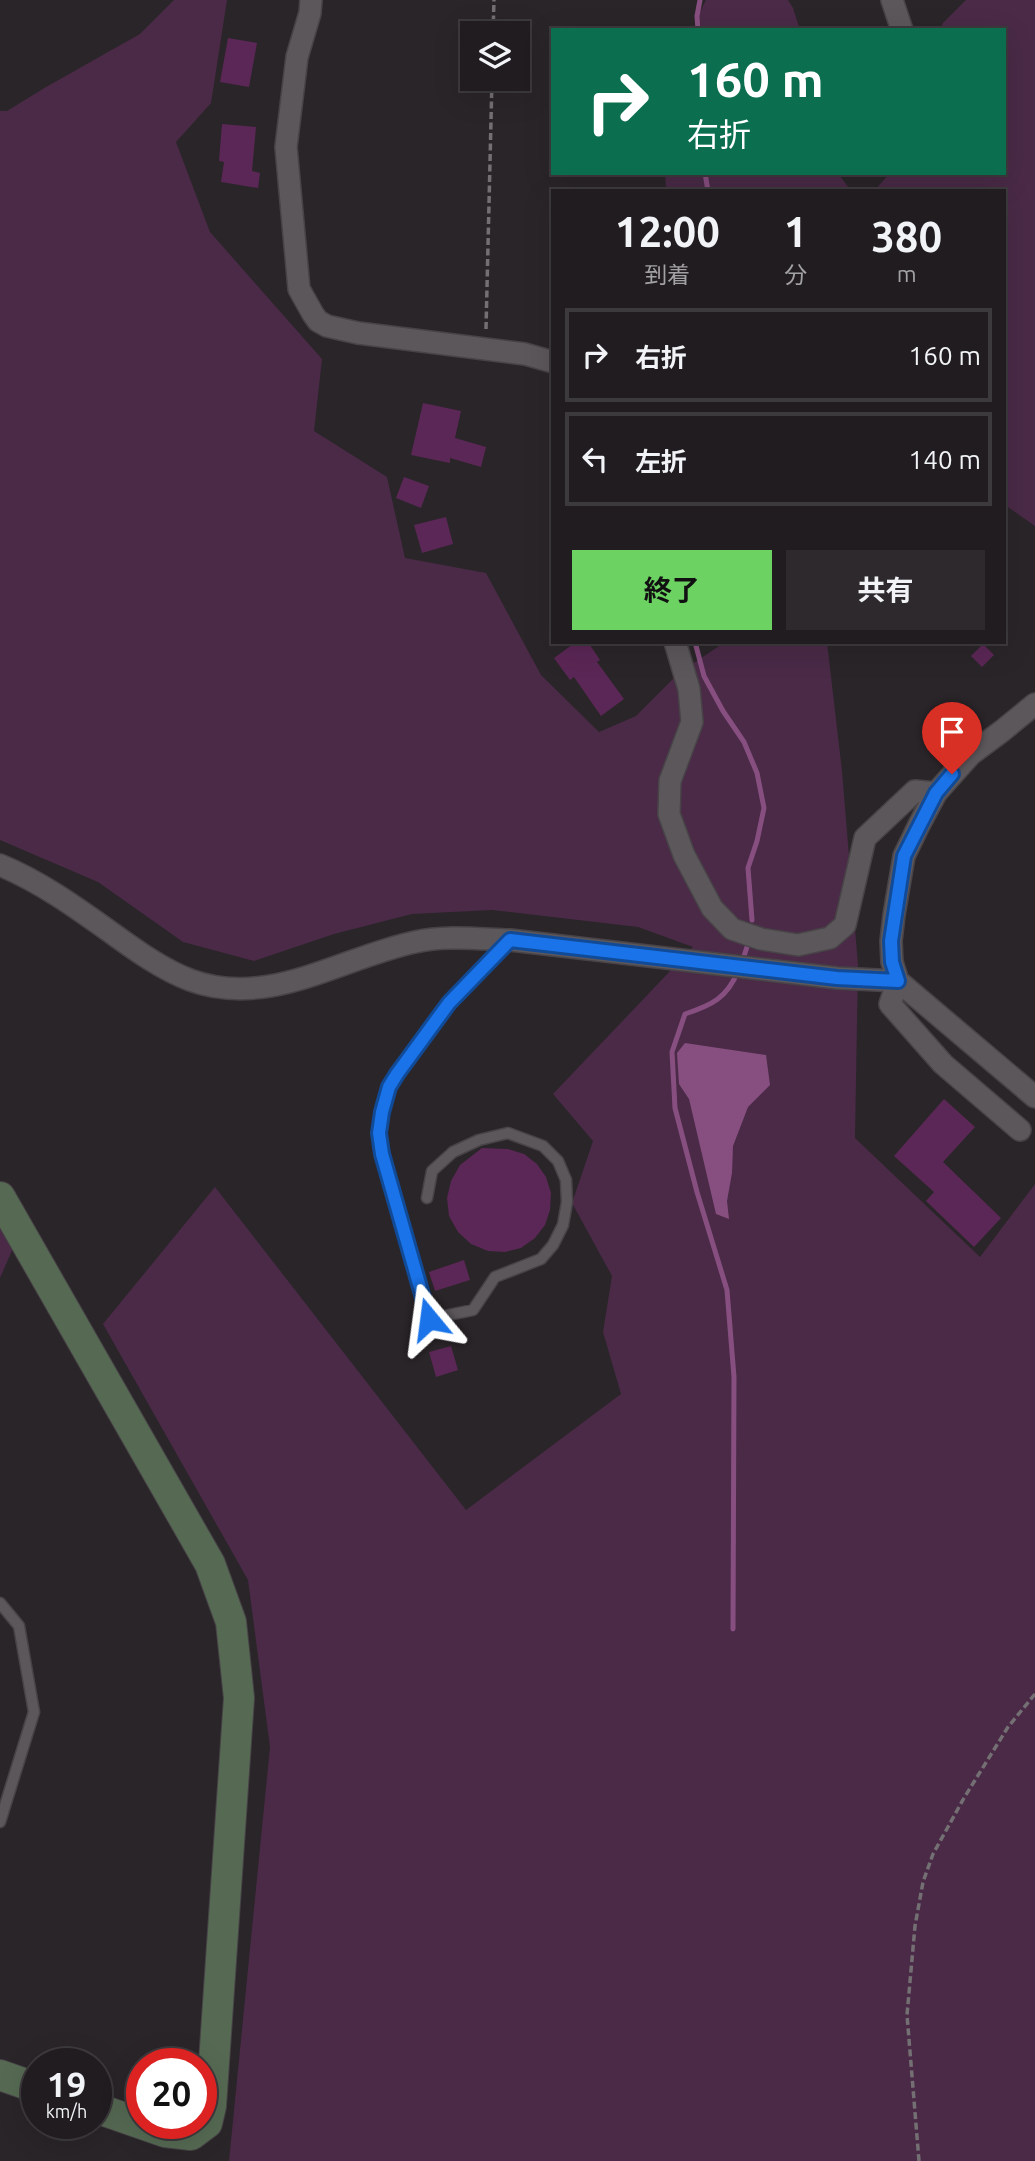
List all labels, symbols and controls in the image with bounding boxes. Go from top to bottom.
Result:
map controls [460,21,530,91]
button: layers [460,21,530,91]
text: 160 m [687,51,824,106]
icon: right [572,56,663,147]
text: 右折 [687,116,751,152]
text: 12:00 [615,208,720,255]
text: 1 [784,208,807,255]
text: 380 [871,213,942,260]
text: m [897,261,917,286]
text: 到着 [644,262,690,287]
text: 分 [784,262,807,287]
icon: right [576,336,614,374]
text: 160 m [909,341,981,370]
text: 右折 [635,343,687,372]
icon: left [576,440,614,478]
text: 140 m [909,445,981,474]
text: 左折 [635,447,687,476]
button: 終了 [572,550,772,630]
button: 共有 [786,550,985,630]
pin [922,702,982,774]
icon: arrive [933,713,971,751]
position arrow [392,1282,466,1356]
speed limit sign: 20 [126,2048,217,2139]
text: 19 [47,2064,86,2104]
text: km/h [46,2101,87,2121]

